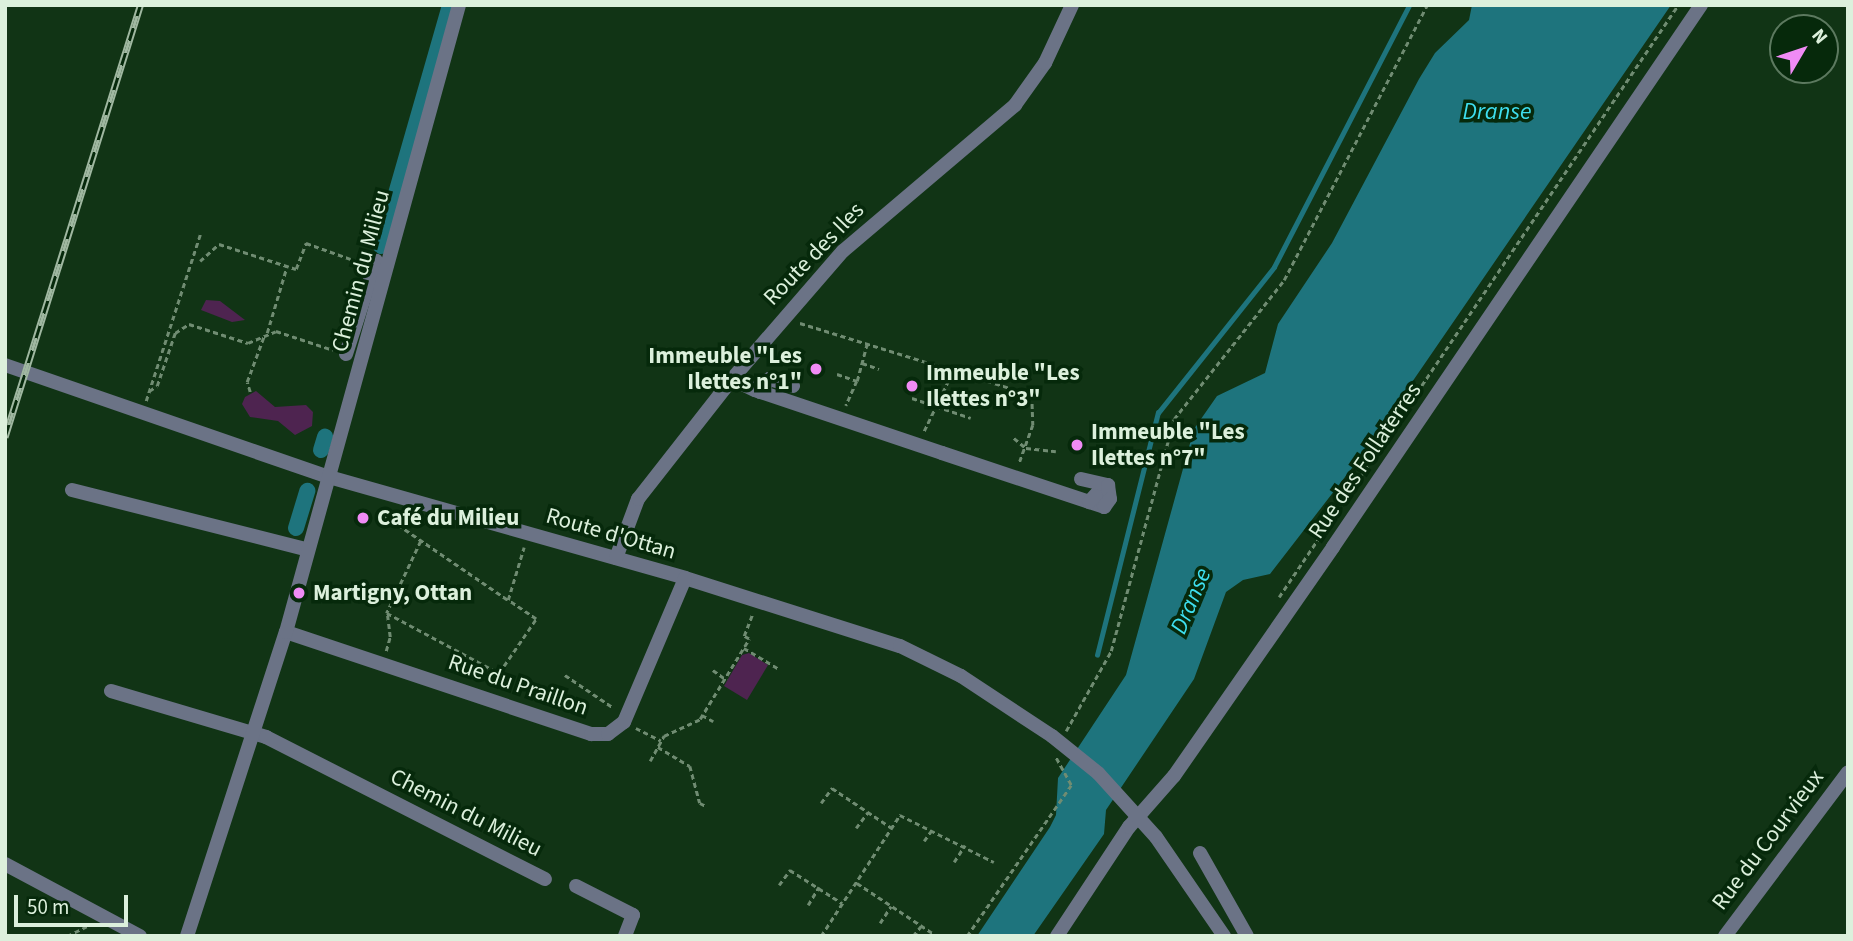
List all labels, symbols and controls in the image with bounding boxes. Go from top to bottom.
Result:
north arrow [1769,14,1839,84]
text: N [1805,23,1834,50]
water label: Dranse [1463,98,1531,126]
street label: Chemin du Milieu [326,187,396,355]
street label: Route des Iles [758,197,870,311]
place label: Immeuble "Les Ilettes n°1" [648,342,802,396]
place label: Immeuble "Les Ilettes n°3" [926,359,1080,413]
marker: Immeuble "Les Ilettes n°1" [808,361,824,377]
marker: Immeuble "Les Ilettes n°3" [904,378,920,394]
street label: Rue des Follaterres [1303,378,1427,544]
place label: Immeuble "Les Ilettes n°7" [1091,418,1245,472]
marker: Immeuble "Les Ilettes n°7" [1069,437,1085,453]
street label: Route d'Ottan [543,502,679,566]
place label: Café du Milieu [377,504,519,532]
marker: Café du Milieu [355,510,371,526]
water label: Dranse [1164,564,1218,638]
place label: Martigny, Ottan [313,579,472,607]
marker: Martigny, Ottan [291,585,307,601]
street label: Rue du Praillon [445,648,591,722]
street label: Chemin du Milieu [385,763,547,863]
street label: Rue du Courvieux [1706,764,1830,916]
scale bar [18,881,131,925]
text: 50 m [27,892,69,922]

